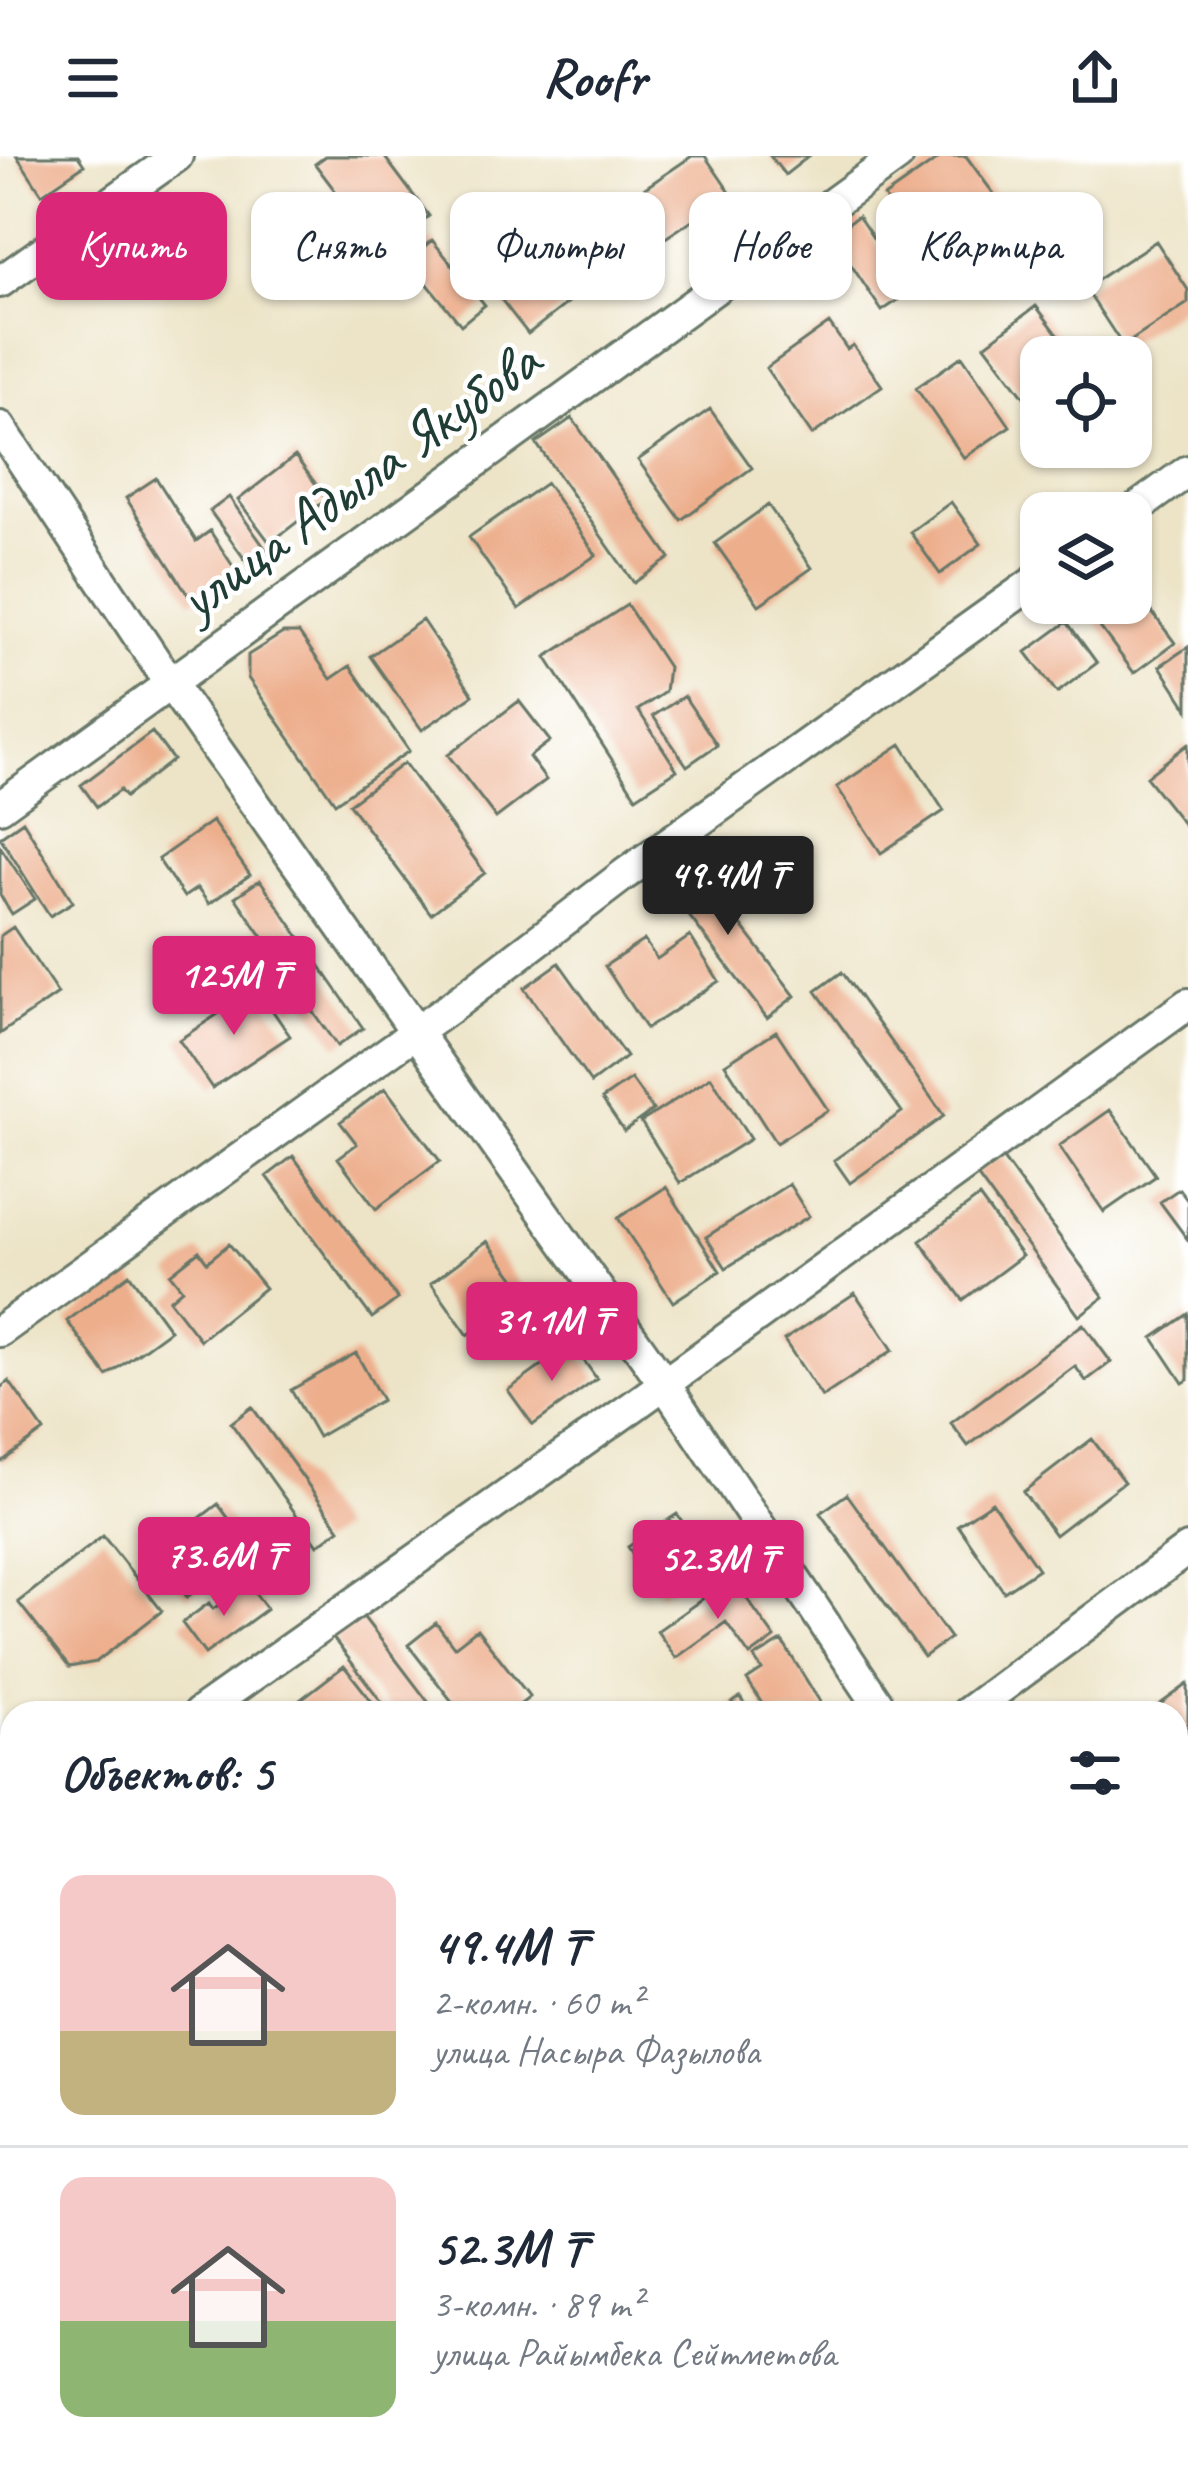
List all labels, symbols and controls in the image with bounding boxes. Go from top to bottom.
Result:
text: Roofr [542,44,646,112]
icon: menu [60,45,126,111]
icon: share [1062,45,1128,111]
chip: Купить [36,192,227,300]
chip: Снять [251,192,426,300]
chip: Фильтры [450,192,665,300]
chip: Новое [689,192,852,300]
chip: Квартира [876,192,1103,300]
street label: улица Адыла Якубова [160,321,558,638]
map controls [1020,336,1152,624]
button: locate [1020,336,1152,468]
button: layers [1020,492,1152,624]
pin: 49.4M ₸ [617,836,839,938]
text: 49.4M ₸ [670,850,786,899]
pin: 125M ₸ [136,936,332,1038]
text: 125M ₸ [180,950,288,999]
pin: 31.1M ₸ [441,1282,663,1384]
text: 31.1M ₸ [493,1296,611,1345]
pin: 73.6M ₸ [113,1517,335,1619]
pin: 52.3M ₸ [607,1520,829,1622]
text: 73.6M ₸ [165,1531,283,1580]
text: 52.3M ₸ [660,1534,776,1583]
icon: filters [1062,1740,1128,1806]
text: Объектов: 5 [60,1741,272,1805]
text: 49.4M ₸ [432,1914,585,1978]
icon: home [156,1923,300,2067]
text: 2-комн. · 60 m² [432,1978,642,2027]
text: улица Насыра Фазылова [432,2027,760,2076]
text: 52.3M ₸ [432,2216,585,2280]
icon: home [156,2225,300,2369]
text: 3-комн. · 89 m² [432,2280,642,2329]
text: улица Райымбека Сейтметова [432,2329,836,2378]

